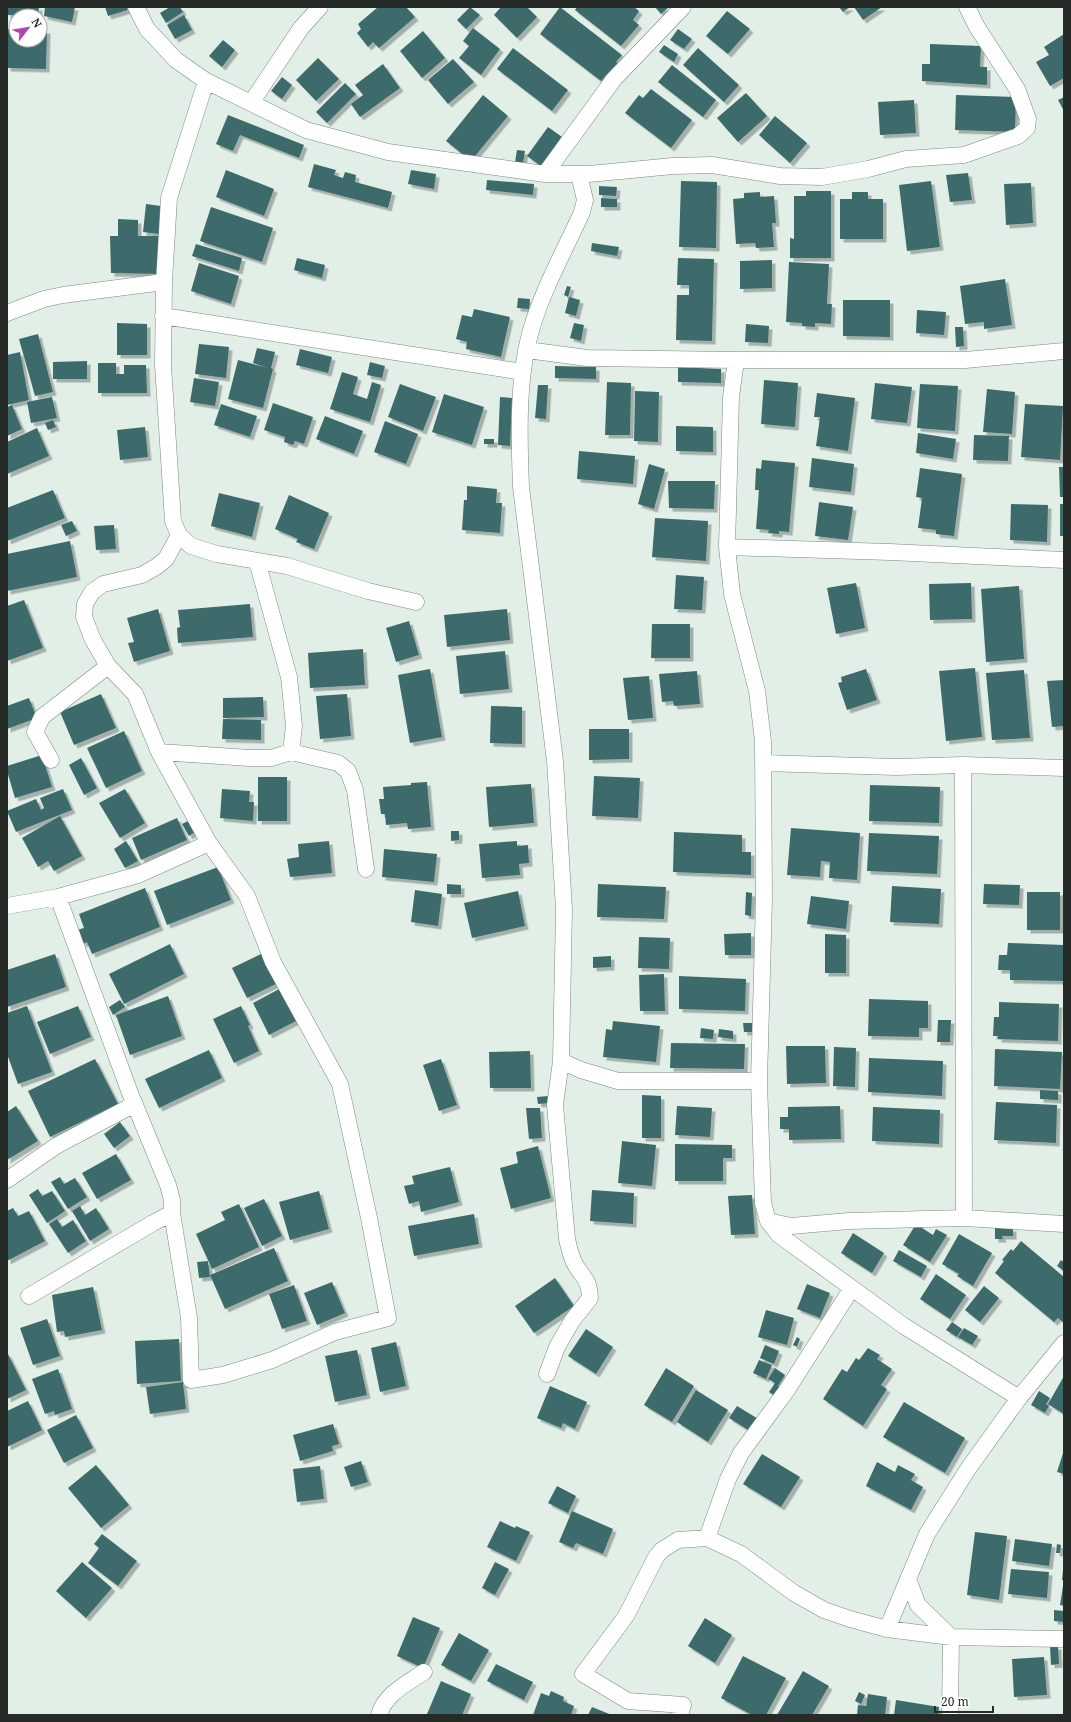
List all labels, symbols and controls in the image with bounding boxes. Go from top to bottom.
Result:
north arrow [8,8,48,48]
text: N [28,15,46,30]
scale bar [935,1688,993,1714]
text: 20 m [941,1693,969,1710]

